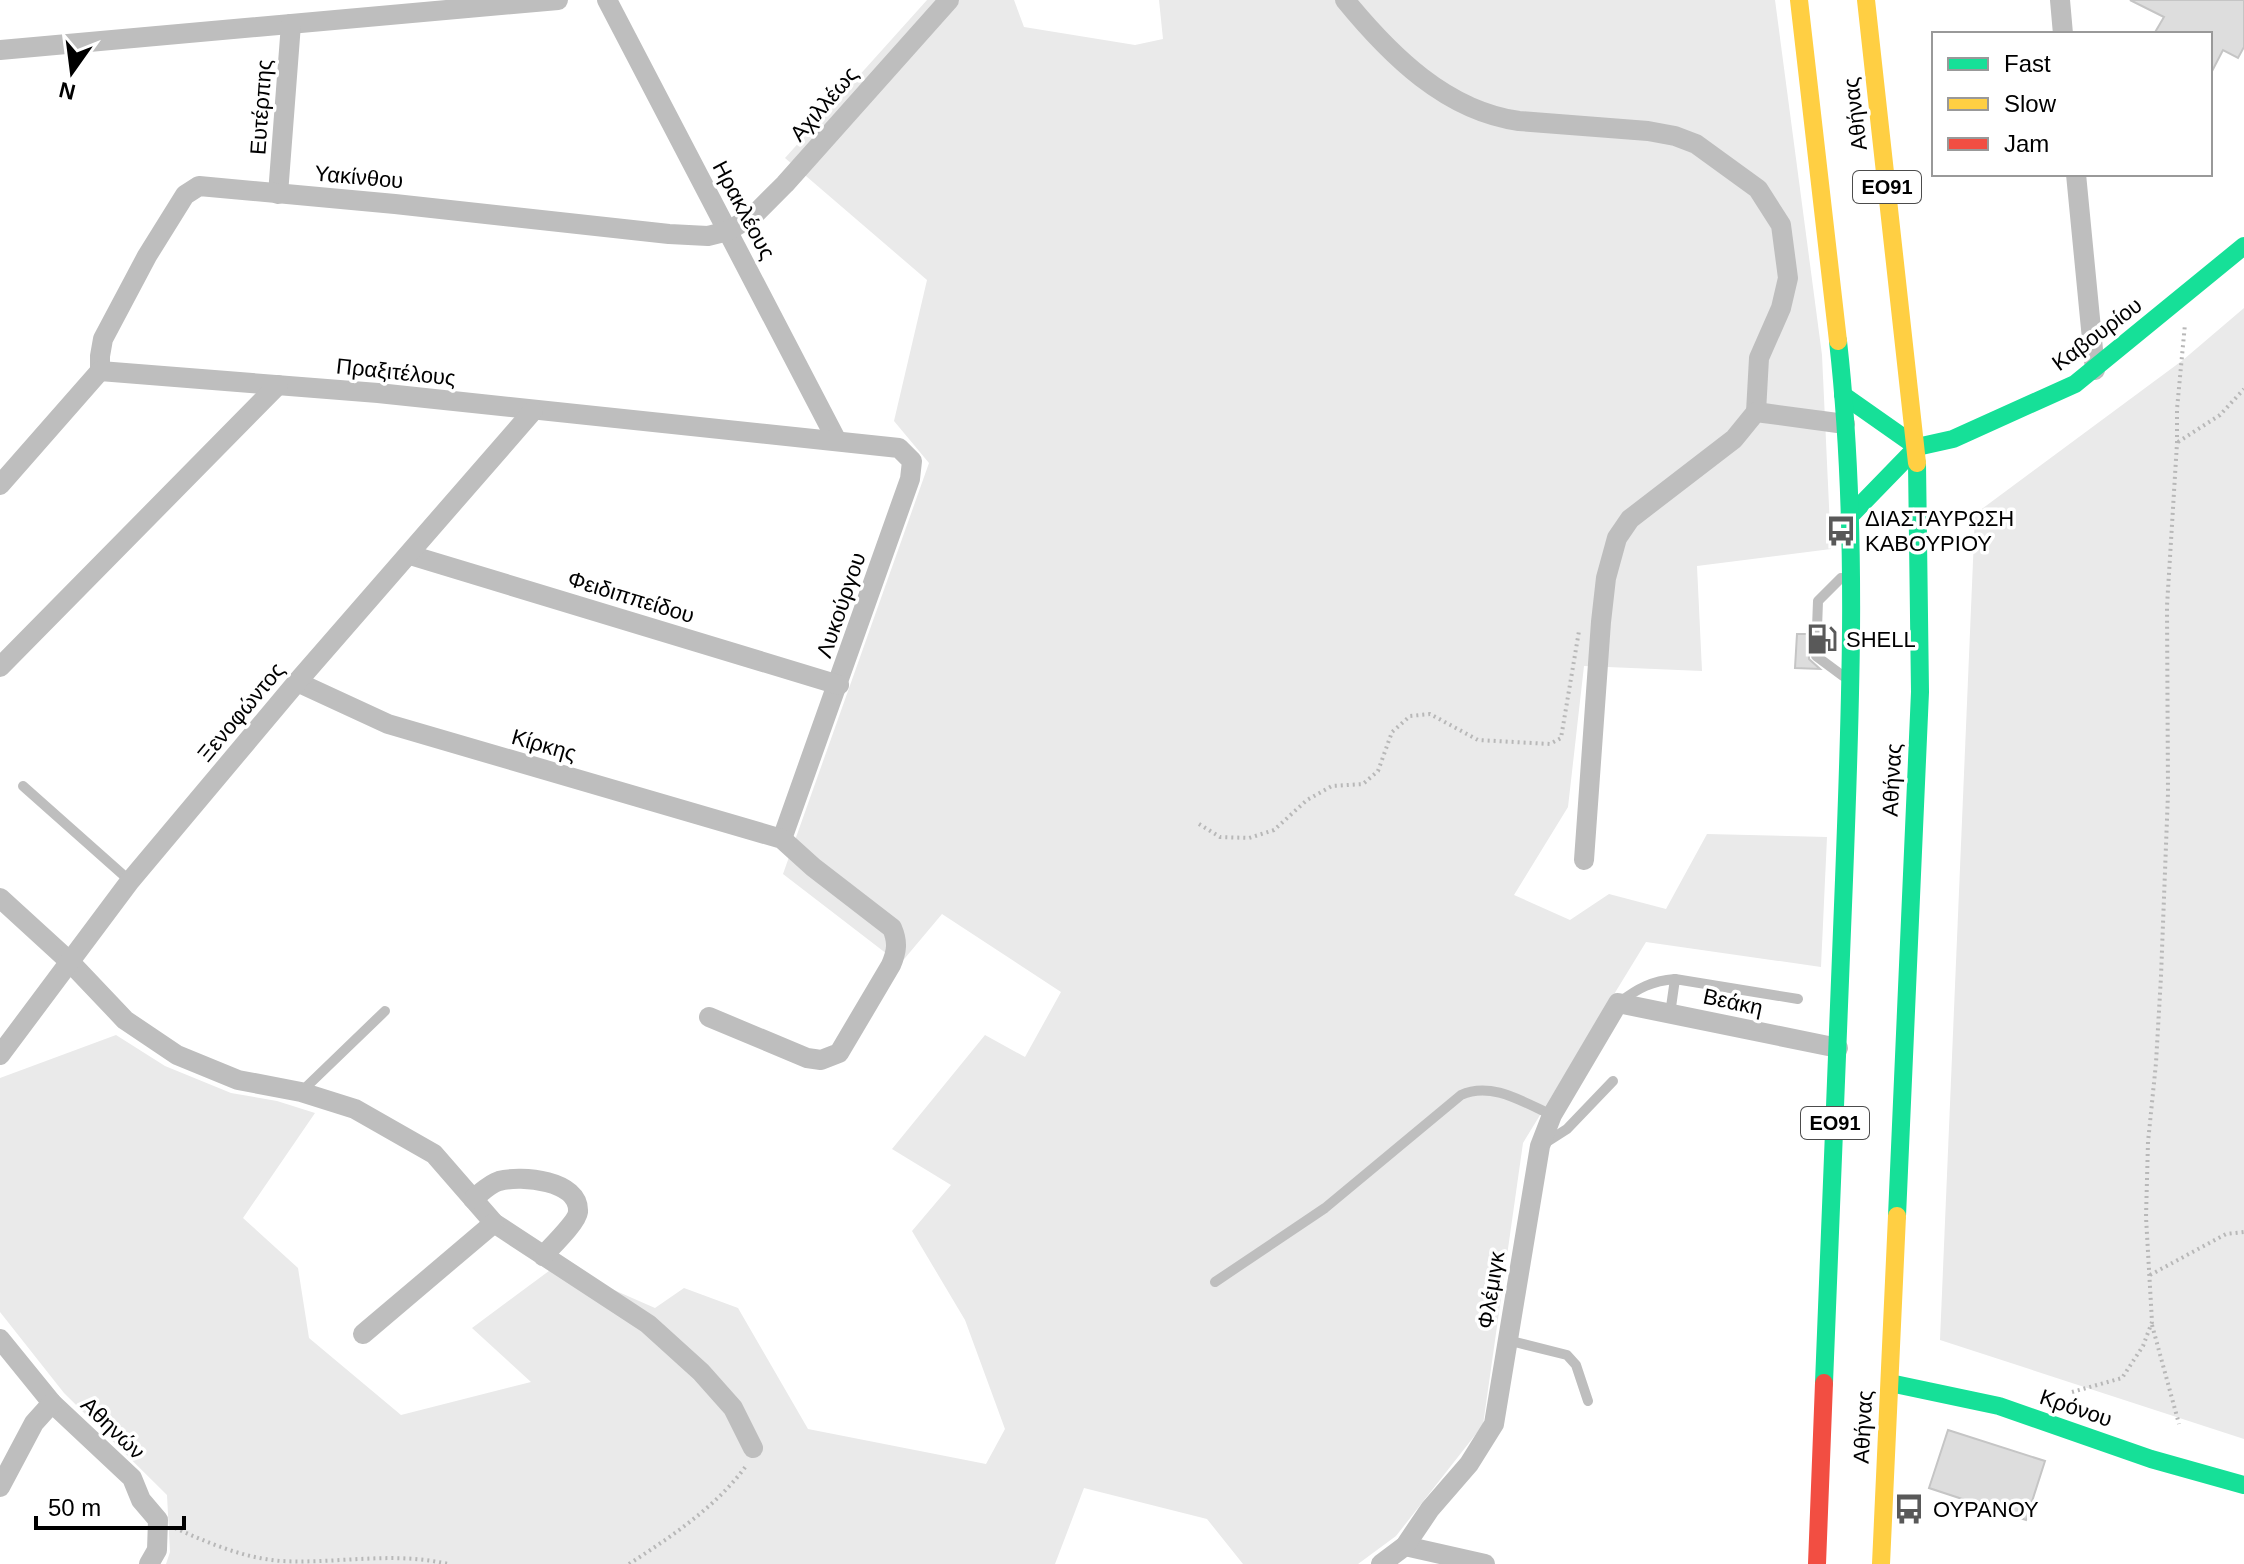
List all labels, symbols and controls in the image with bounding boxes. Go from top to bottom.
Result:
north arrow [32,32,112,112]
legend [1932,32,2212,176]
text: Fast [2004,50,2051,77]
street label: Ευτέρπης [245,59,277,155]
street label: Αχιλλέως [785,62,863,146]
street label: Αθήνας [1838,76,1872,152]
text: N [57,77,78,105]
text: Slow [2004,90,2057,117]
text: Jam [2004,130,2049,157]
street label: Ηρακλέους [708,157,780,263]
street label: Υακίνθου [314,161,404,193]
road number: ΕΟ91 [1853,171,1921,203]
street label: Καβουρίου [2047,292,2147,376]
street label: Πραξιτέλους [335,353,457,391]
place label: ΔΙΑΣΤΑΥΡΩΣΗ ΚΑΒΟΥΡΙΟΥ [1865,506,2014,556]
bus stop icon: ΔΙΑΣΤΑΥΡΩΣΗ ΚΑΒΟΥΡΙΟΥ [1824,514,1858,548]
street label: Λυκούργου [811,549,871,661]
street label: Φειδιππείδου [565,566,697,628]
fuel station icon: SHELL [1805,622,1839,656]
place label: SHELL [1846,627,1916,652]
street label: Ξενοφώντος [193,658,289,766]
street label: Κίρκης [509,724,579,766]
street label: Αθήνας [1878,743,1906,817]
street label: Βεάκη [1701,983,1765,1021]
road number: ΕΟ91 [1801,1107,1869,1139]
street label: Φλέμιγκ [1473,1249,1510,1330]
street label: Κρόνου [2037,1384,2115,1432]
street label: Αθήνας [1849,1390,1877,1464]
street label: Αθηνών [76,1392,150,1464]
scale bar [36,1480,184,1530]
bus stop icon: ΟΥΡΑΝΟΥ [1892,1492,1926,1526]
text: 50 m [48,1494,101,1521]
place label: ΟΥΡΑΝΟΥ [1933,1497,2039,1522]

